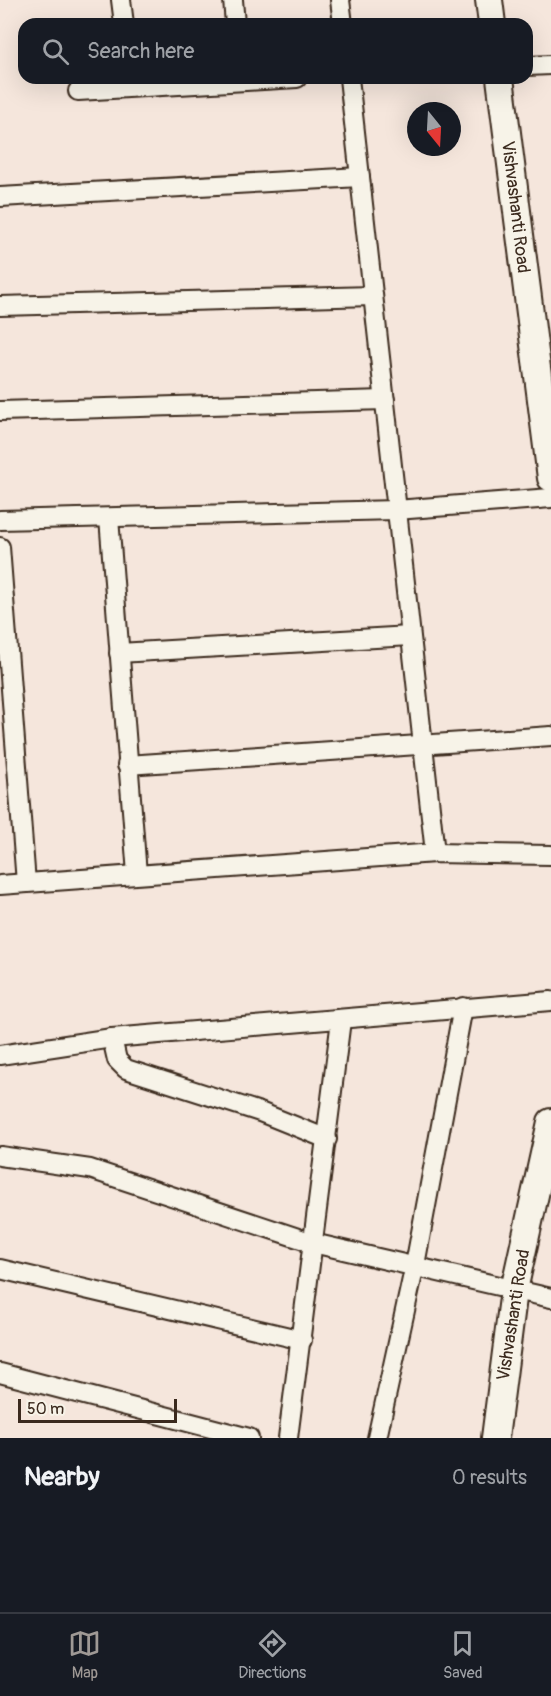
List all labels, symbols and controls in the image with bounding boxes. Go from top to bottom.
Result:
search box [18,18,533,84]
icon: search [39,35,72,68]
text: Search here [87,37,194,65]
north arrow [407,102,461,156]
street label: Vishvashanti Road [496,140,535,274]
street label: Vishvashanti Road [492,1248,535,1383]
scale bar [18,1396,177,1424]
text: 50 m [27,1399,64,1419]
text: Nearby [24,1461,100,1493]
text: 0 results [452,1465,527,1490]
tab: Map [68,1627,101,1683]
tab: Directions [238,1627,306,1683]
tab: Saved [443,1627,483,1683]

